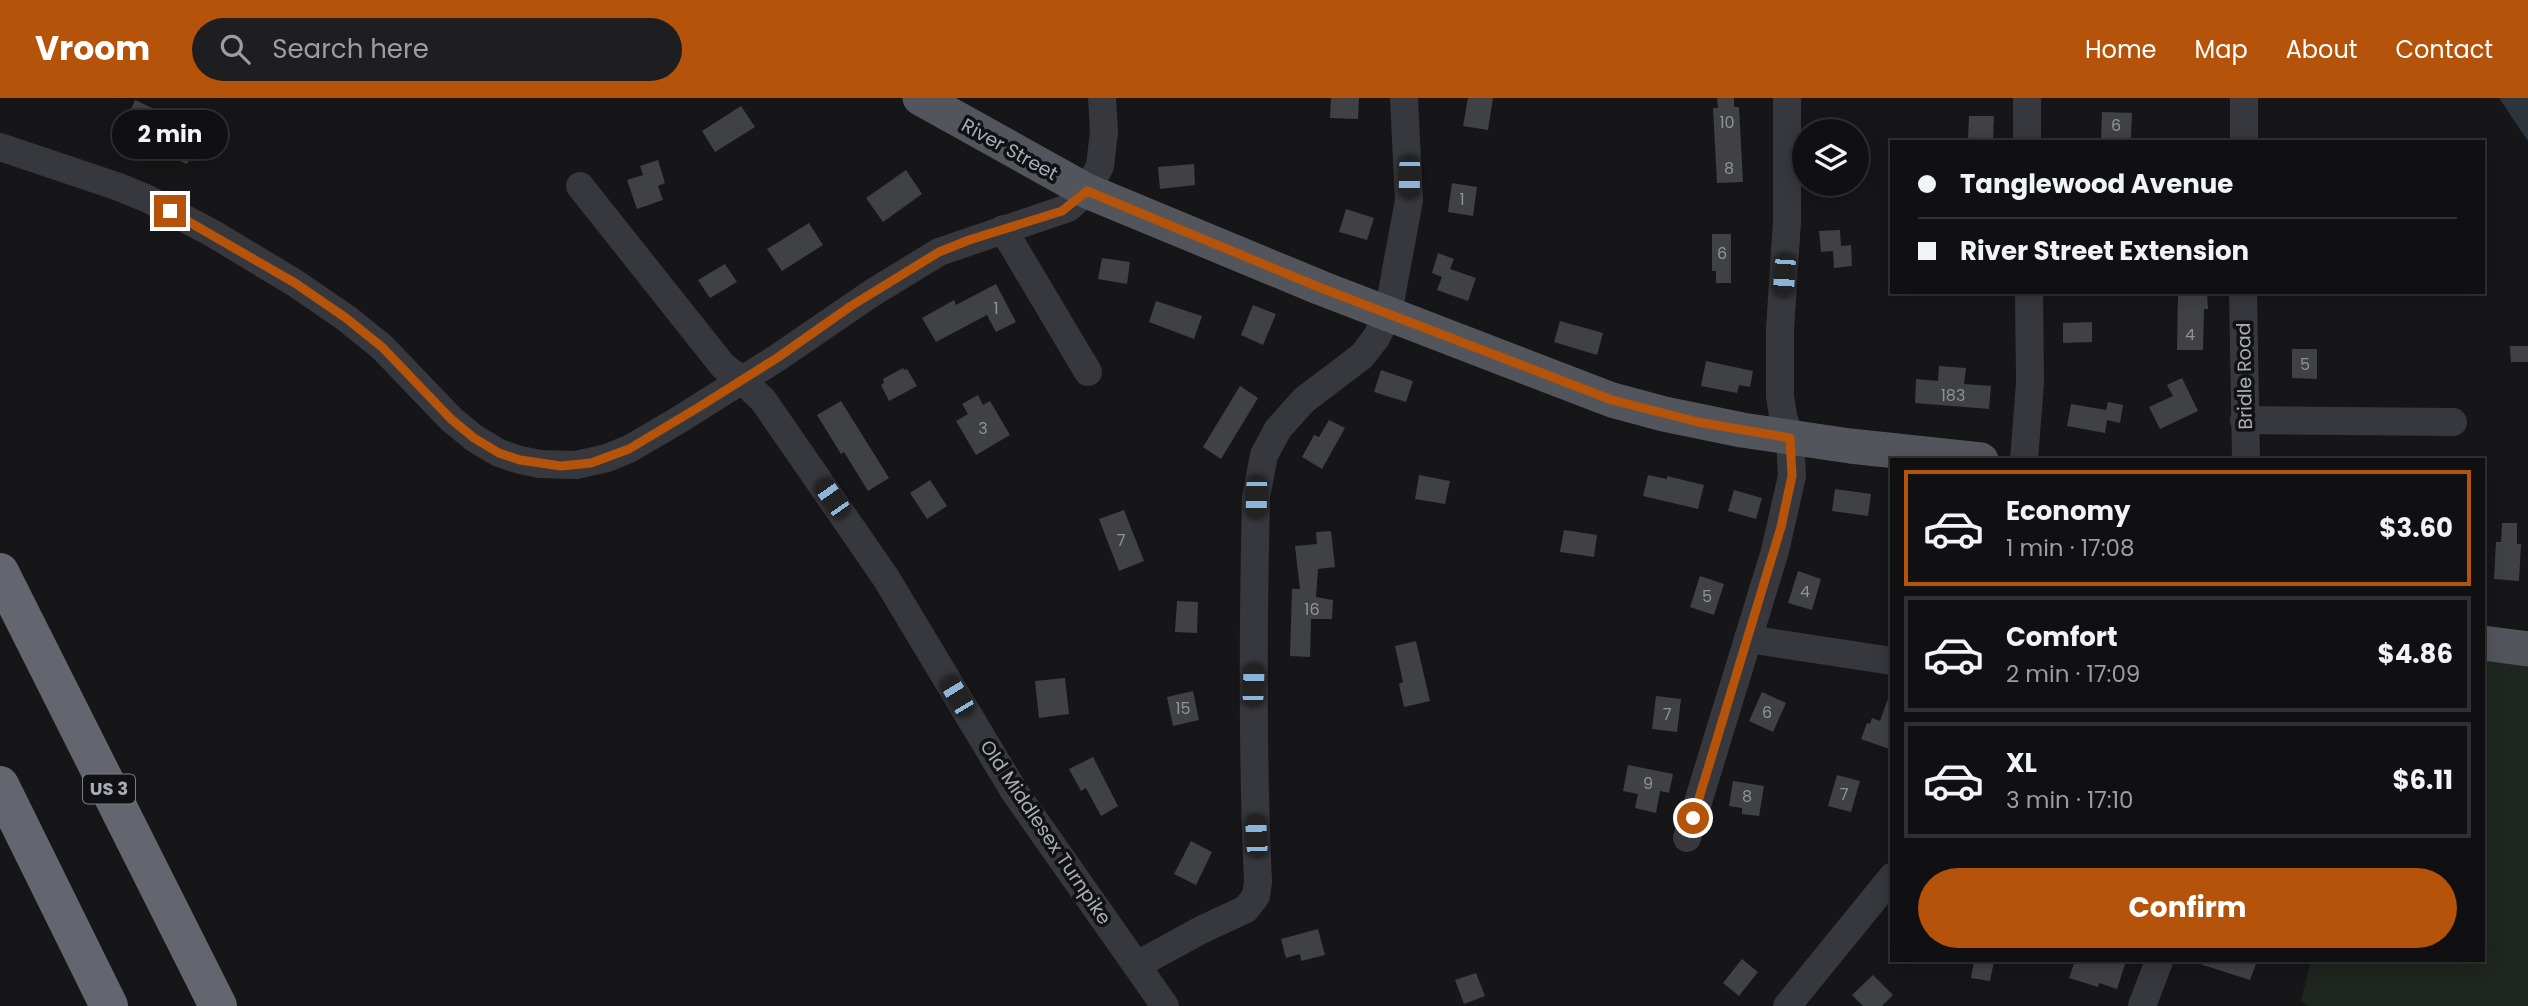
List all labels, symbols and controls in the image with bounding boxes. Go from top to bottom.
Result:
search box [192,18,682,81]
text: Vroom [35,25,150,72]
icon: search [216,30,254,68]
text: Search here [272,31,429,67]
text: Home [2085,33,2157,66]
text: Map [2195,33,2248,66]
text: About [2286,33,2357,66]
text: Contact [2395,33,2493,66]
callout: 2 min [112,109,228,158]
house number: 10 [1719,111,1735,134]
street label: River Street [957,112,1063,187]
house number: 6 [2111,114,2121,137]
text: 2 min [138,118,202,150]
map controls [1792,119,1869,196]
button: layers [1792,119,1869,196]
car [1399,156,1420,198]
house number: 8 [1724,157,1734,180]
text: Tanglewood Avenue [1960,166,2233,202]
house number: 1 [1459,188,1465,211]
route end [154,195,186,227]
text: River Street Extension [1960,233,2249,269]
house number: 6 [1717,242,1727,265]
car [1773,253,1796,297]
house number: 1 [993,297,999,320]
street label: Bridle Road [2230,322,2259,430]
house number: 4 [2185,323,2195,346]
house number: 5 [2300,353,2310,376]
house number: 183 [1941,384,1965,407]
house number: 3 [978,417,988,440]
car [812,475,853,521]
car [1246,476,1267,518]
text: Economy [2006,493,2130,529]
icon: car [1922,497,1985,560]
text: $3.60 [2379,510,2453,546]
house number: 7 [1117,529,1126,552]
text: 1 min · 17:08 [2006,532,2135,564]
house number: 4 [1800,580,1810,603]
house number: 5 [1702,585,1712,608]
house number: 16 [1304,598,1320,621]
text: Comfort [2006,619,2118,655]
icon: car [1922,623,1985,686]
text: $4.86 [2378,636,2453,672]
text: 2 min · 17:09 [2006,658,2140,690]
car [1242,664,1265,706]
car [938,673,977,719]
house number: 15 [1175,697,1191,720]
house number: 6 [1762,701,1772,724]
house number: 7 [1663,703,1672,726]
street label: Old Middlesex Turnpike [974,735,1118,930]
text: XL [2006,745,2037,781]
icon: car [1922,749,1985,812]
text: $6.11 [2392,762,2453,798]
house number: 9 [1643,772,1653,795]
road number: US 3 [83,774,135,804]
house number: 7 [1840,783,1849,806]
text: 3 min · 17:10 [2006,784,2134,816]
house number: 8 [1742,785,1752,808]
route start [1677,802,1709,834]
car [1245,814,1268,858]
button: Confirm [1918,868,2457,948]

